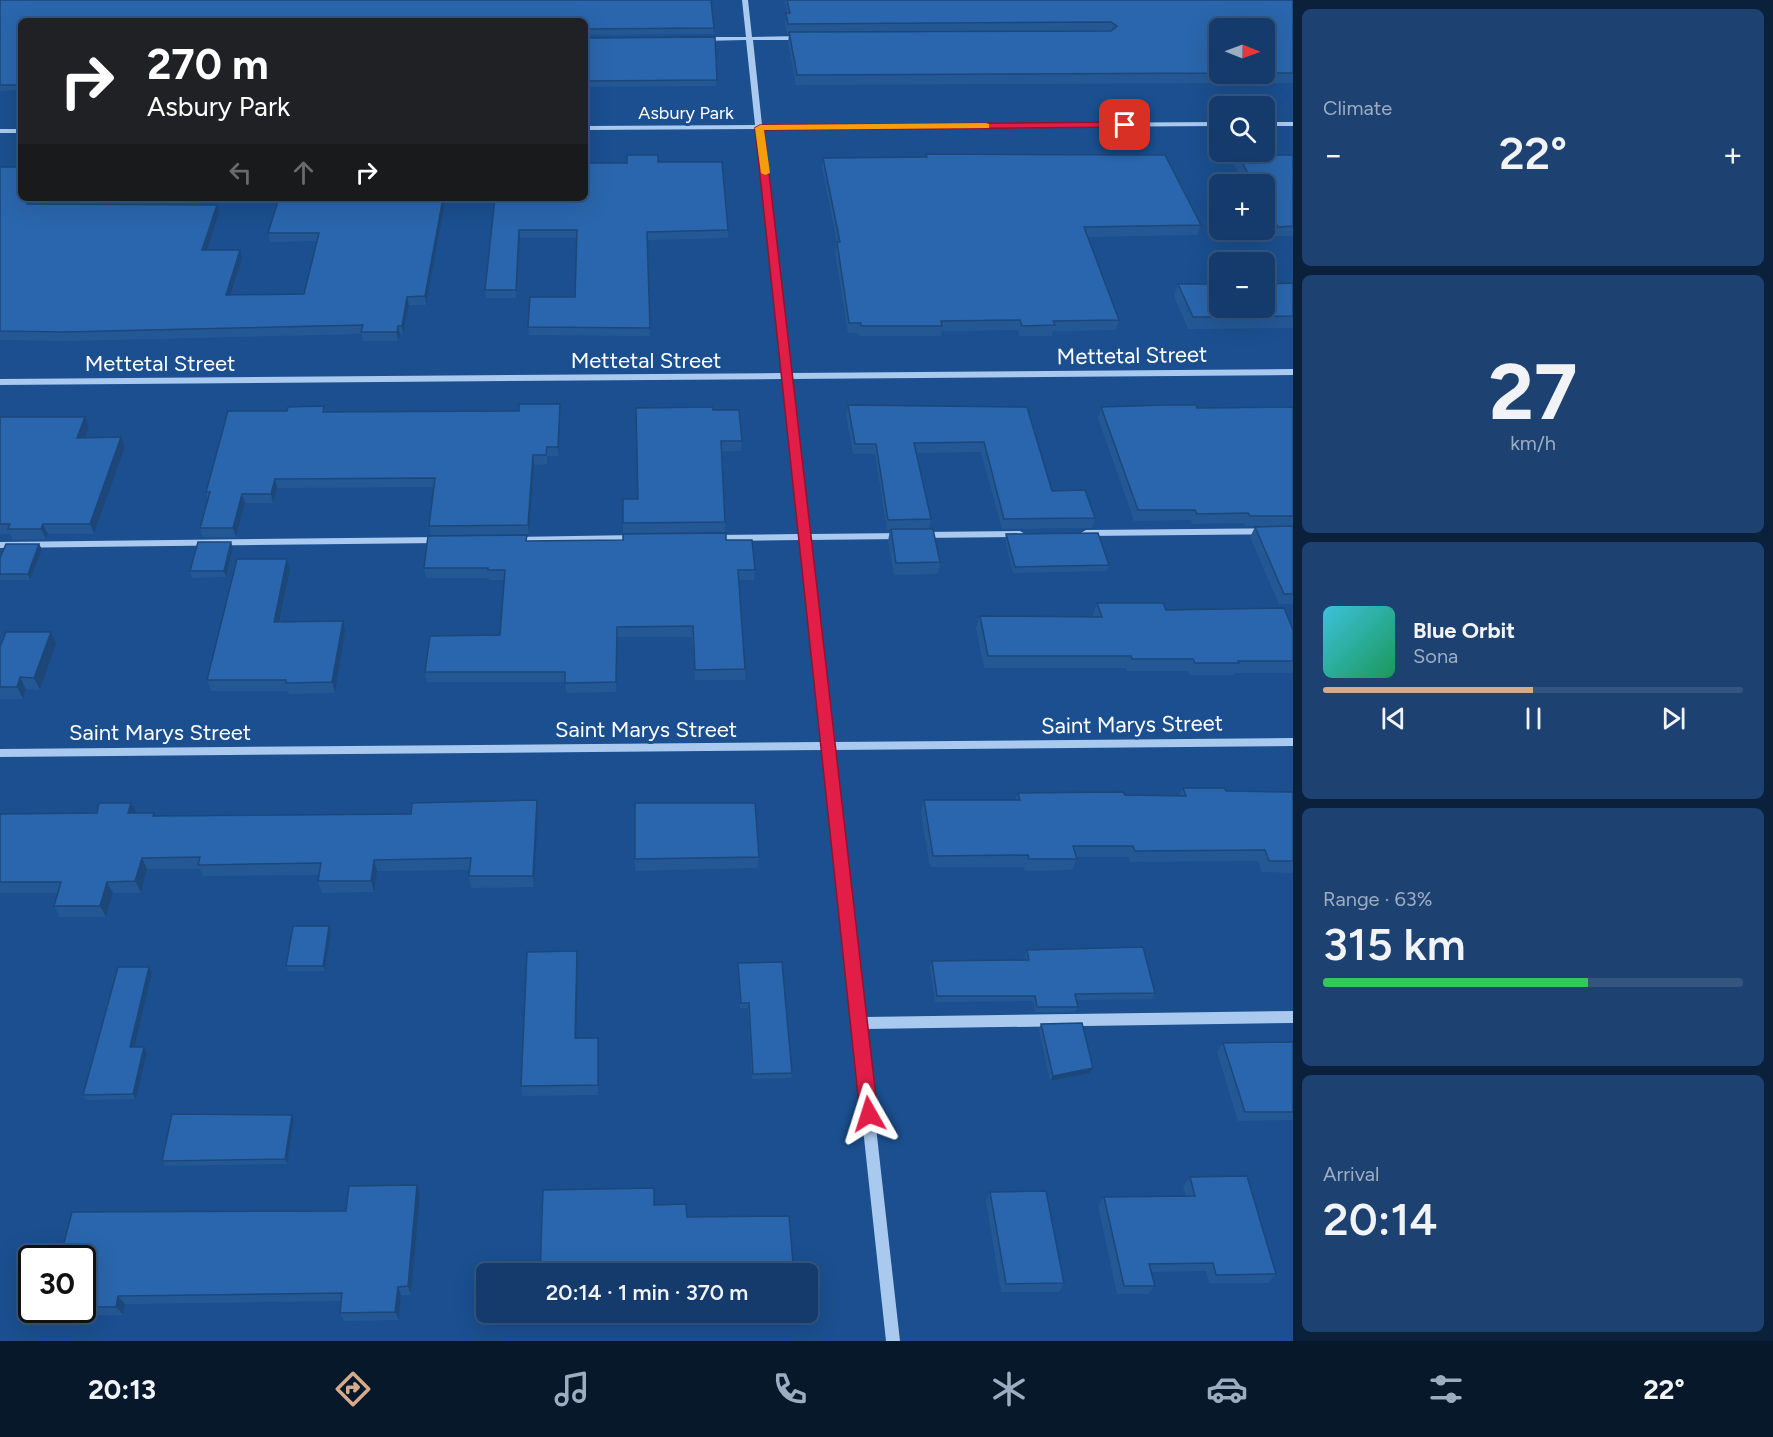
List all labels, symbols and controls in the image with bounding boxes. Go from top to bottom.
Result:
north arrow [1209,18,1275,84]
map controls [1209,18,1275,318]
text: 270 m [147,39,269,90]
icon: right [48,42,126,120]
text: Asbury Park [147,90,290,123]
button: search [1209,96,1275,162]
text: Climate [1323,96,1392,120]
pin [1099,99,1150,150]
street label: Asbury Park [638,102,734,124]
icon: arrive [1108,108,1141,141]
text: 22° [1499,126,1567,180]
text: − [1323,135,1344,174]
text: + [1722,135,1743,174]
icon: left [224,156,257,189]
icon: ahead [287,156,320,189]
icon: right [350,156,383,189]
button: + [1209,174,1275,240]
button: − [1209,252,1275,318]
street label: Mettetal Street [1056,341,1208,370]
text: 27 [1489,345,1577,439]
street label: Mettetal Street [571,347,721,374]
street label: Mettetal Street [85,350,235,377]
text: km/h [1510,431,1556,455]
text: Blue Orbit [1413,617,1515,644]
text: Sona [1413,644,1458,668]
icon: previous [1377,702,1410,735]
icon: pause [1517,702,1550,735]
icon: next [1657,702,1690,735]
street label: Saint Marys Street [1041,709,1223,740]
street label: Saint Marys Street [555,716,737,743]
street label: Saint Marys Street [69,719,251,746]
text: Range · 63% [1323,887,1432,911]
text: 315 km [1323,917,1466,971]
position arrow [837,1082,901,1146]
text: Arrival [1323,1162,1379,1186]
text: 20:14 [1323,1192,1438,1246]
speed limit sign: 30 [18,1245,96,1323]
text: 20:14 · 1 min · 370 m [546,1279,748,1306]
icon: directions [332,1368,374,1410]
icon: music [551,1368,593,1410]
icon: phone [769,1368,811,1410]
icon: climate [988,1368,1030,1410]
icon: car [1206,1368,1248,1410]
icon: filters [1425,1368,1467,1410]
text: 20:13 [88,1373,156,1406]
text: 22° [1643,1373,1685,1406]

